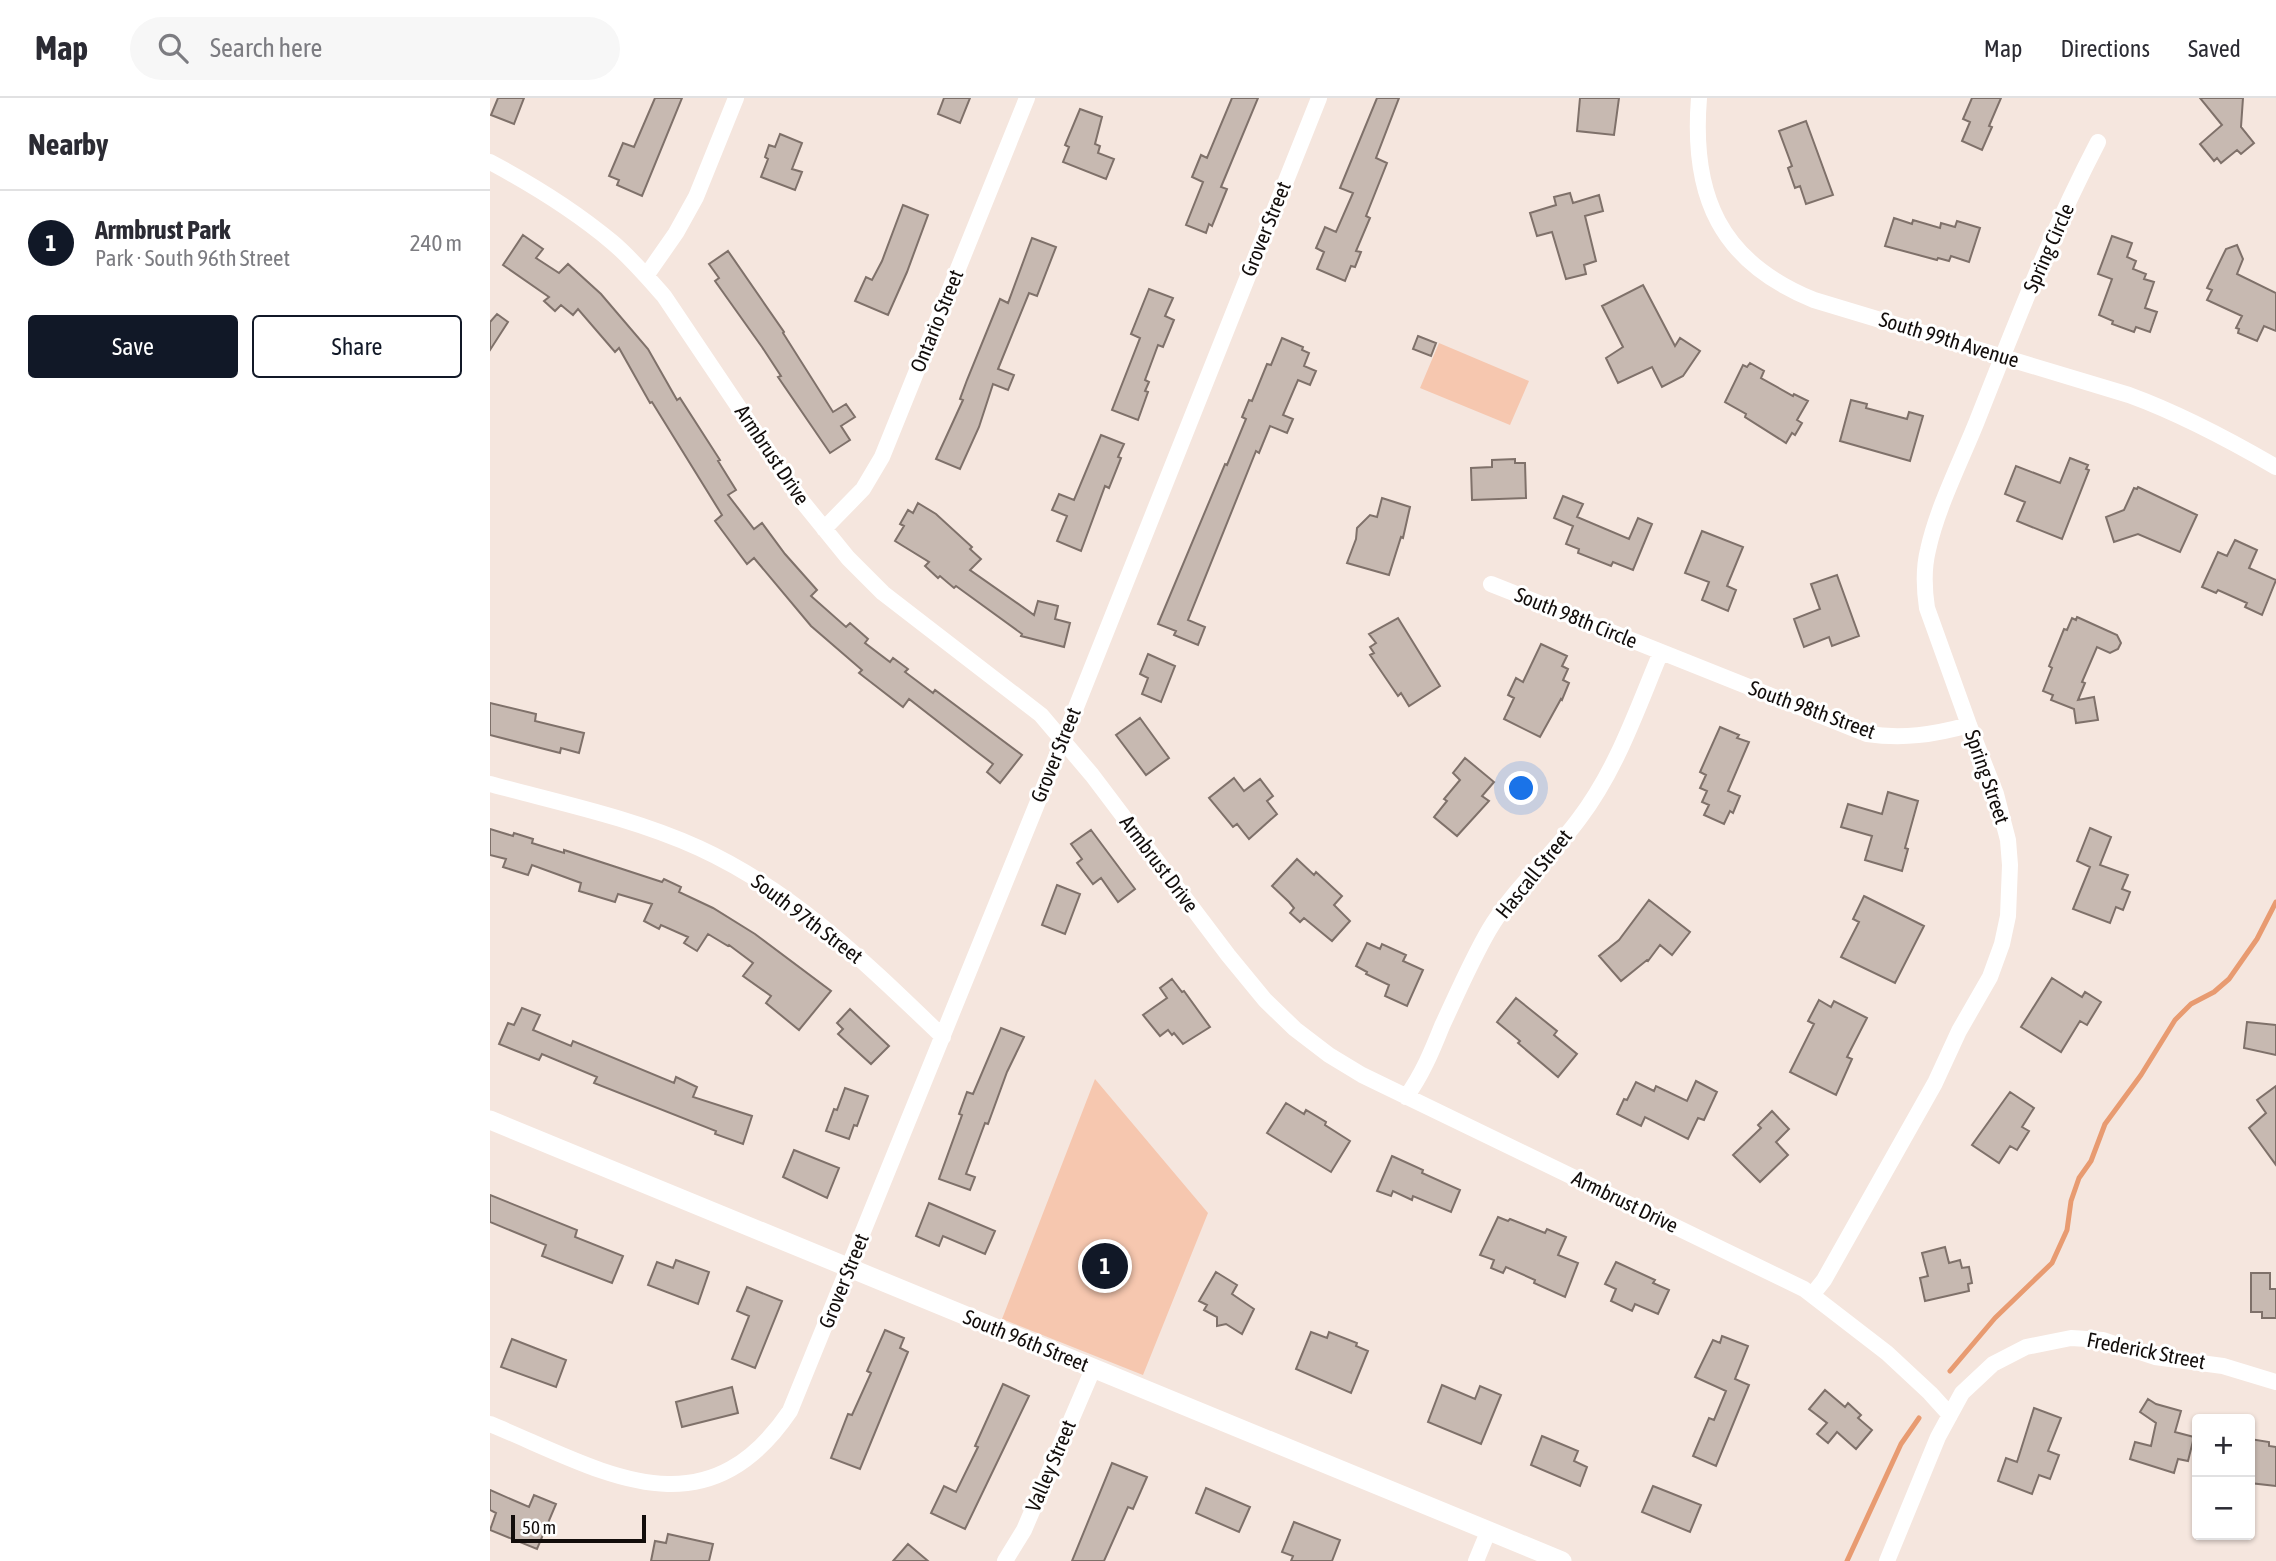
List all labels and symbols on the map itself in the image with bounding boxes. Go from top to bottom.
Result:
street label: Grover Street [1235,178,1295,280]
street label: Spring Circle [2018,199,2078,296]
street label: Ontario Street [905,266,967,375]
street label: South 99th Avenue [1876,306,2022,372]
street label: Armbrust Drive [731,400,815,509]
street label: South 98th Circle [1512,582,1641,653]
street label: South 98th Street [1746,675,1879,743]
street label: Grover Street [1025,704,1085,806]
street label: Spring Street [1961,726,2015,827]
your location [1504,771,1538,805]
street label: Armbrust Drive [1116,810,1204,917]
street label: Hascall Street [1490,824,1576,922]
street label: South 97th Street [747,869,868,968]
street label: Armbrust Drive [1568,1165,1682,1237]
street label: Grover Street [813,1230,873,1332]
pin: 1 [1082,1240,1128,1292]
street label: South 96th Street [960,1304,1092,1376]
street label: Frederick Street [2085,1327,2207,1373]
street label: Valley Street [1020,1416,1080,1515]
scale bar [511,1512,646,1544]

